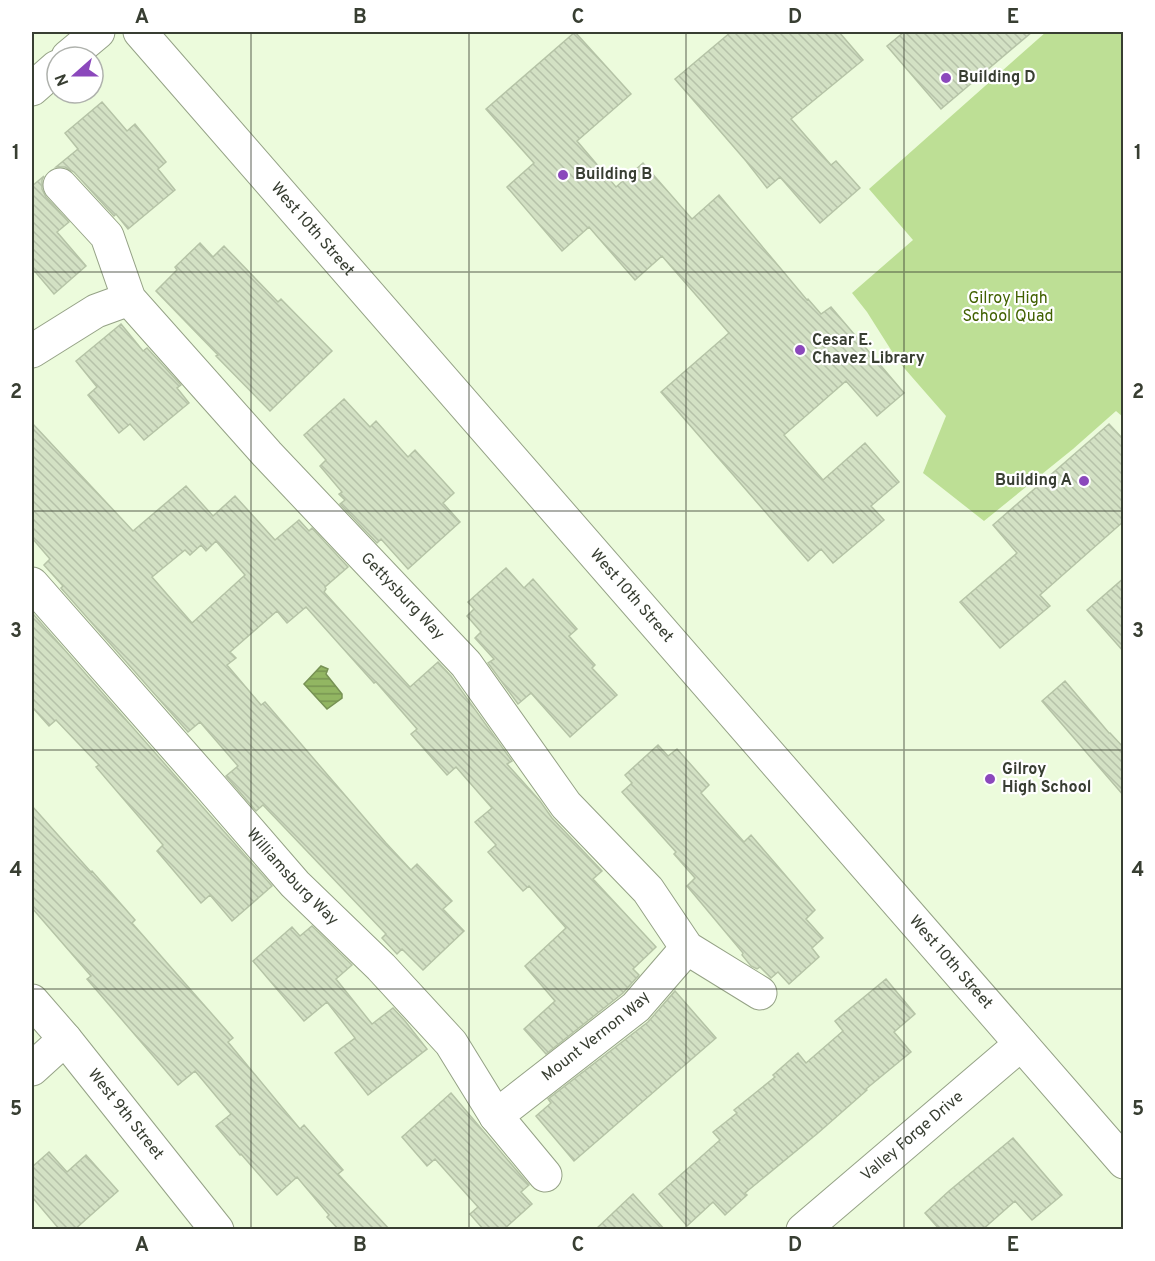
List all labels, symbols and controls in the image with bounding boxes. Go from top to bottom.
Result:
text: A [135,5,149,31]
text: B [353,5,367,31]
text: C [572,5,584,31]
text: D [788,5,802,31]
text: E [1007,5,1019,31]
north arrow [45,45,105,105]
place label: Building D [958,68,1036,88]
text: N [51,71,74,89]
marker: Building D [939,71,953,85]
text: 1 [12,141,20,167]
text: 1 [1134,141,1142,167]
place label: Building B [575,165,652,185]
marker: Building B [556,168,570,182]
street label: West 10th Street [266,179,358,281]
park label: Gilroy High School Quad [962,289,1054,327]
place label: Cesar E. Chavez Library [812,331,925,369]
marker: Cesar E. Chavez Library [793,343,807,357]
text: 2 [10,380,22,406]
text: 2 [1132,380,1144,406]
place label: Building A [995,471,1072,491]
marker: Building A [1077,474,1091,488]
street label: West 10th Street [585,545,677,647]
street label: Gettysburg Way [356,549,448,644]
text: 3 [10,619,22,645]
text: 3 [1132,619,1144,645]
place label: Gilroy High School [1002,760,1091,798]
marker: Gilroy High School [983,772,997,786]
street label: Williamsburg Way [242,825,342,930]
text: 4 [10,858,22,884]
text: 4 [1132,858,1144,884]
street label: West 10th Street [904,912,997,1014]
street label: Mount Vernon Way [538,987,655,1086]
street label: West 9th Street [83,1065,168,1164]
street label: Valley Forge Drive [857,1087,968,1186]
text: 5 [10,1097,22,1123]
text: 5 [1132,1097,1144,1123]
text: A [135,1233,149,1259]
text: B [353,1233,367,1259]
text: C [572,1233,584,1259]
text: D [788,1233,802,1259]
text: E [1007,1233,1019,1259]

